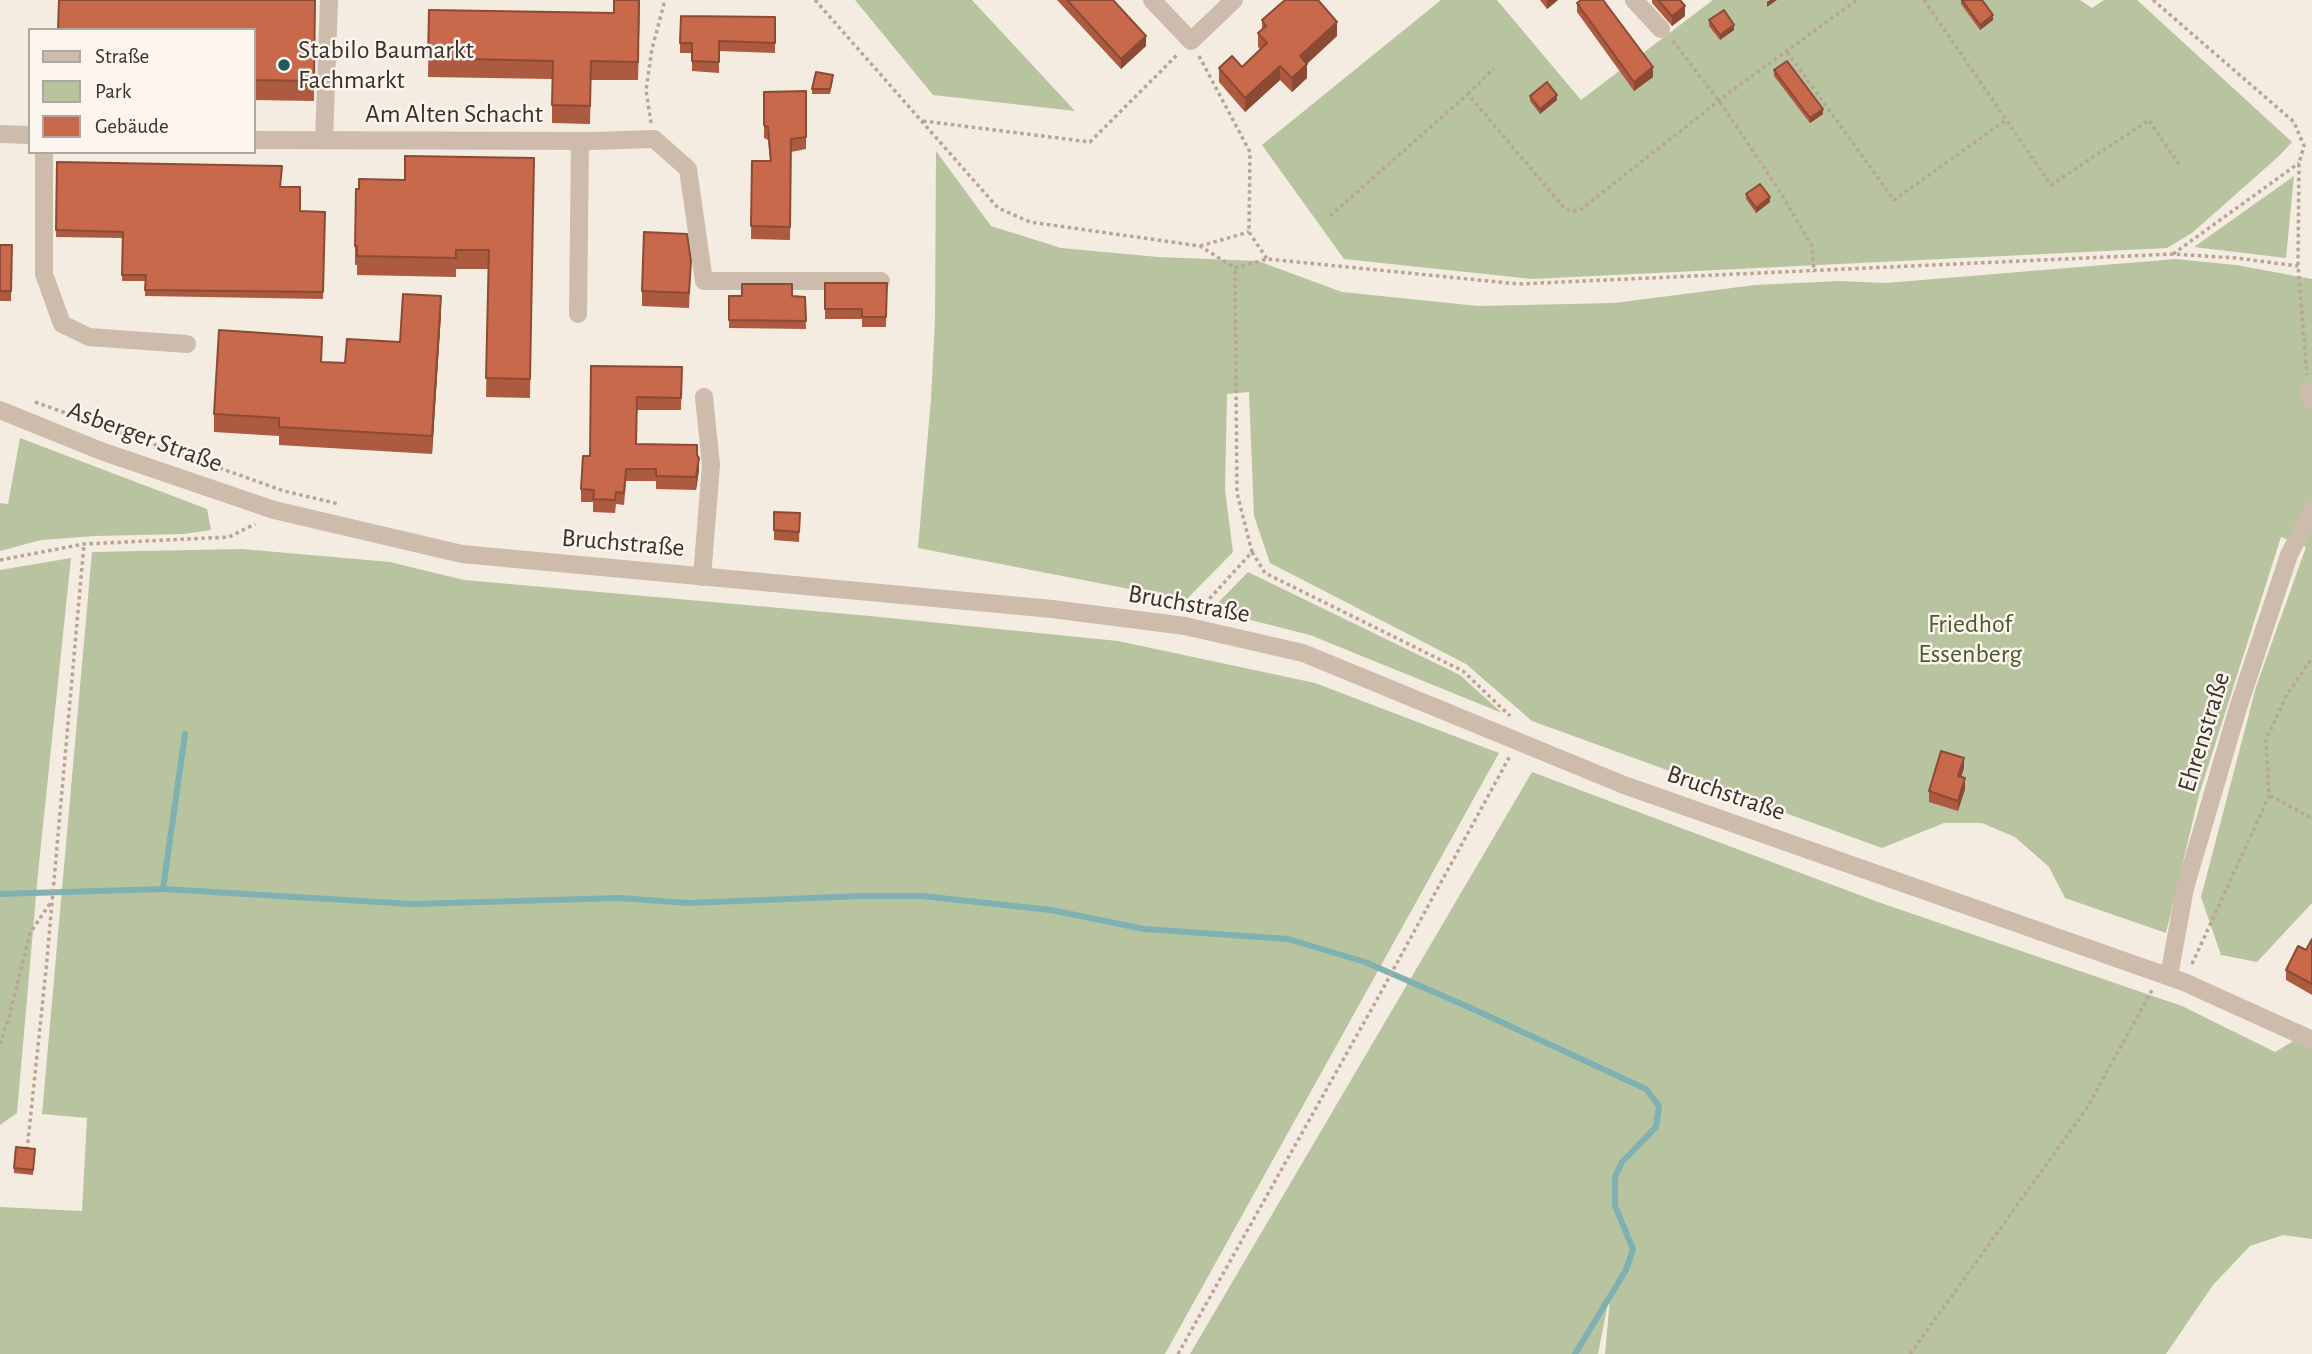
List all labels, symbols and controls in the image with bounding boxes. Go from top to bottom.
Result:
legend [28,28,256,154]
place label: Stabilo Baumarkt Fachmarkt [298,34,474,96]
text: Straße [95,46,149,67]
marker: Stabilo Baumarkt Fachmarkt [276,57,292,73]
text: Park [95,81,131,102]
street label: Am Alten Schacht [365,98,543,130]
text: Gebäude [95,116,169,137]
street label: Asberger Straße [63,394,227,480]
street label: Bruchstraße [560,522,686,564]
street label: Bruchstraße [1126,578,1252,630]
park label: Friedhof Essenberg [1918,608,2022,670]
street label: Ehrenstraße [2171,668,2237,796]
street label: Bruchstraße [1663,758,1789,828]

